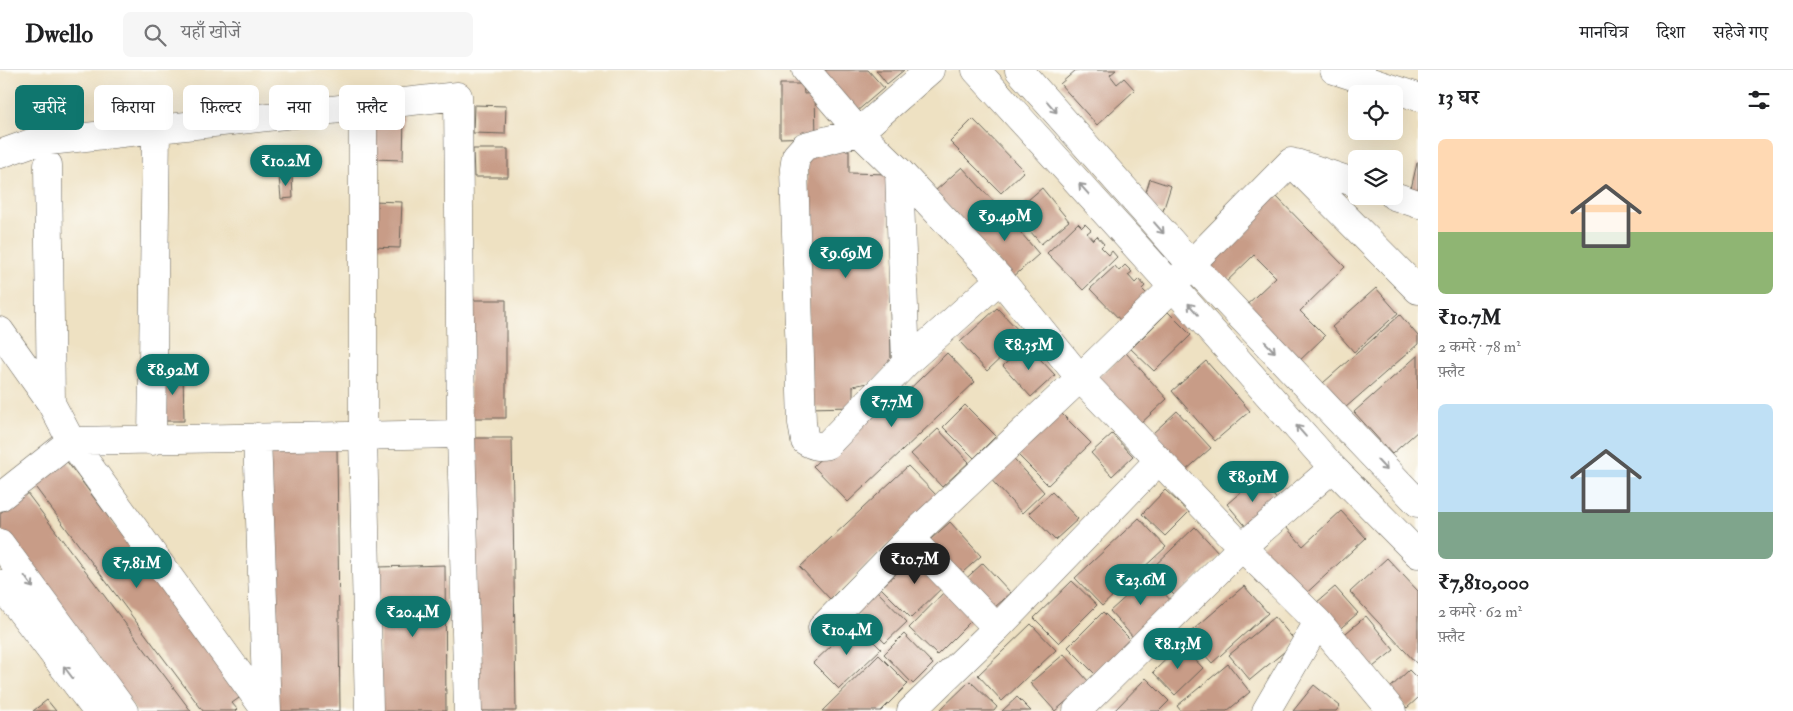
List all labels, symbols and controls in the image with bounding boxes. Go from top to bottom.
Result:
search box [123,12,473,57]
text: Dwello [25,19,93,50]
text: यहाँ खोजें [181,20,241,44]
icon: search [141,21,169,49]
text: मानचित्र [1580,21,1628,44]
text: दिशा [1656,21,1685,44]
text: सहेजे गए [1713,21,1768,44]
text: 13 घर [1438,84,1479,111]
chip: खरीदें [15,85,84,130]
chip: किराया [94,85,173,130]
chip: फ़िल्टर [183,85,259,130]
chip: नया [269,85,329,130]
chip: फ़्लैट [339,85,405,130]
map controls [1348,85,1403,205]
button: locate [1348,85,1403,140]
icon: filters [1745,86,1773,114]
one-way arrow [1046,100,1057,113]
pin: ₹10.2M [245,144,327,187]
button: layers [1348,150,1403,205]
text: ₹10.2M [261,151,311,171]
icon: home [1561,171,1651,261]
one-way arrow [1078,183,1090,195]
pin: ₹9.49M [964,200,1046,242]
text: ₹9.49M [979,206,1031,226]
one-way arrow [1153,222,1165,235]
pin: ₹9.69M [805,236,887,279]
text: ₹9.69M [820,243,872,263]
one-way arrow [1188,303,1199,316]
text: ₹10.7M [1438,304,1501,331]
pin: ₹8.35M [988,328,1070,371]
text: ₹8.35M [1005,335,1053,355]
text: 2 कमरे · 78 m² [1438,337,1521,357]
one-way arrow [1264,341,1276,353]
pin: ₹8.92M [132,354,214,396]
text: ₹8.92M [147,360,199,380]
text: फ़्लैट [1438,362,1465,382]
pin: ₹7.7M [857,386,927,428]
text: ₹7.7M [871,392,913,412]
one-way arrow [1295,425,1307,438]
icon: home [1561,436,1651,526]
one-way arrow [1376,458,1388,471]
pin: ₹8.91M [1212,460,1294,503]
text: ₹8.91M [1229,467,1278,487]
pin: ₹10.7M [874,542,956,585]
pin: ₹7.81M [96,546,178,589]
text: ₹10.7M [891,549,939,569]
text: ₹7.81M [113,553,161,573]
pin: ₹23.6M [1100,564,1182,606]
text: ₹7,810,000 [1438,569,1529,596]
text: ₹23.6M [1116,570,1166,590]
one-way arrow [24,575,34,589]
pin: ₹20.4M [372,596,454,638]
text: ₹20.4M [387,602,439,622]
text: 2 कमरे · 62 m² [1438,602,1522,622]
pin: ₹10.4M [806,614,888,656]
text: ₹10.4M [822,620,872,640]
text: फ़्लैट [1438,627,1465,647]
pin: ₹8.13M [1137,628,1219,670]
text: ₹8.13M [1155,634,1202,654]
one-way arrow [62,666,73,679]

